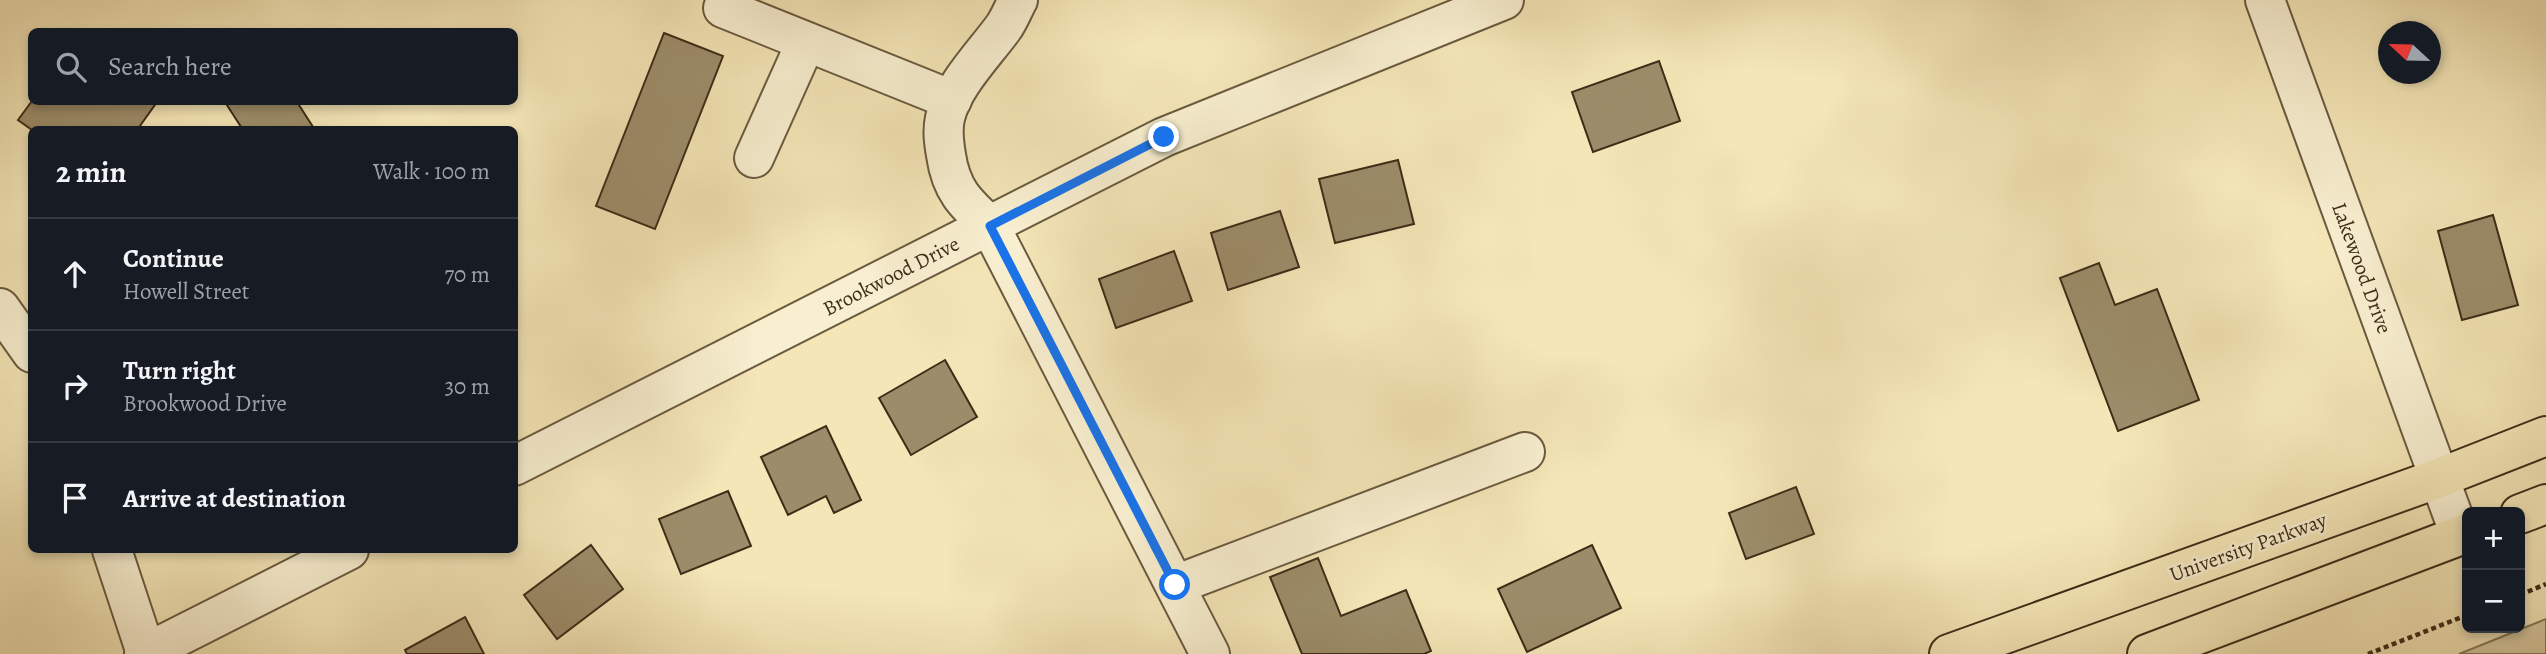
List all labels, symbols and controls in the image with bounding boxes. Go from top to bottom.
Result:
north arrow [2378,21,2441,84]
search box [28,28,518,105]
icon: search [52,48,90,86]
text: Search here [108,49,232,84]
route end [1148,121,1179,152]
text: 2 min [56,152,126,192]
text: Walk · 100 m [373,156,490,187]
street label: Lakewood Drive [2325,198,2399,338]
street label: Brookwood Drive [818,230,964,322]
text: Continue [123,241,224,276]
icon: ahead [56,255,94,293]
text: 70 m [444,259,490,290]
text: Howell Street [123,276,249,307]
text: Turn right [123,353,236,388]
icon: right [56,367,94,405]
text: 30 m [444,371,490,402]
text: Brookwood Drive [123,388,287,419]
icon: arrive [56,479,94,517]
text: Arrive at destination [123,481,346,516]
street label: University Parkway [2166,505,2331,588]
map controls [2462,507,2525,633]
button: + [2462,507,2525,570]
route start [1159,569,1190,600]
button: − [2462,570,2525,633]

